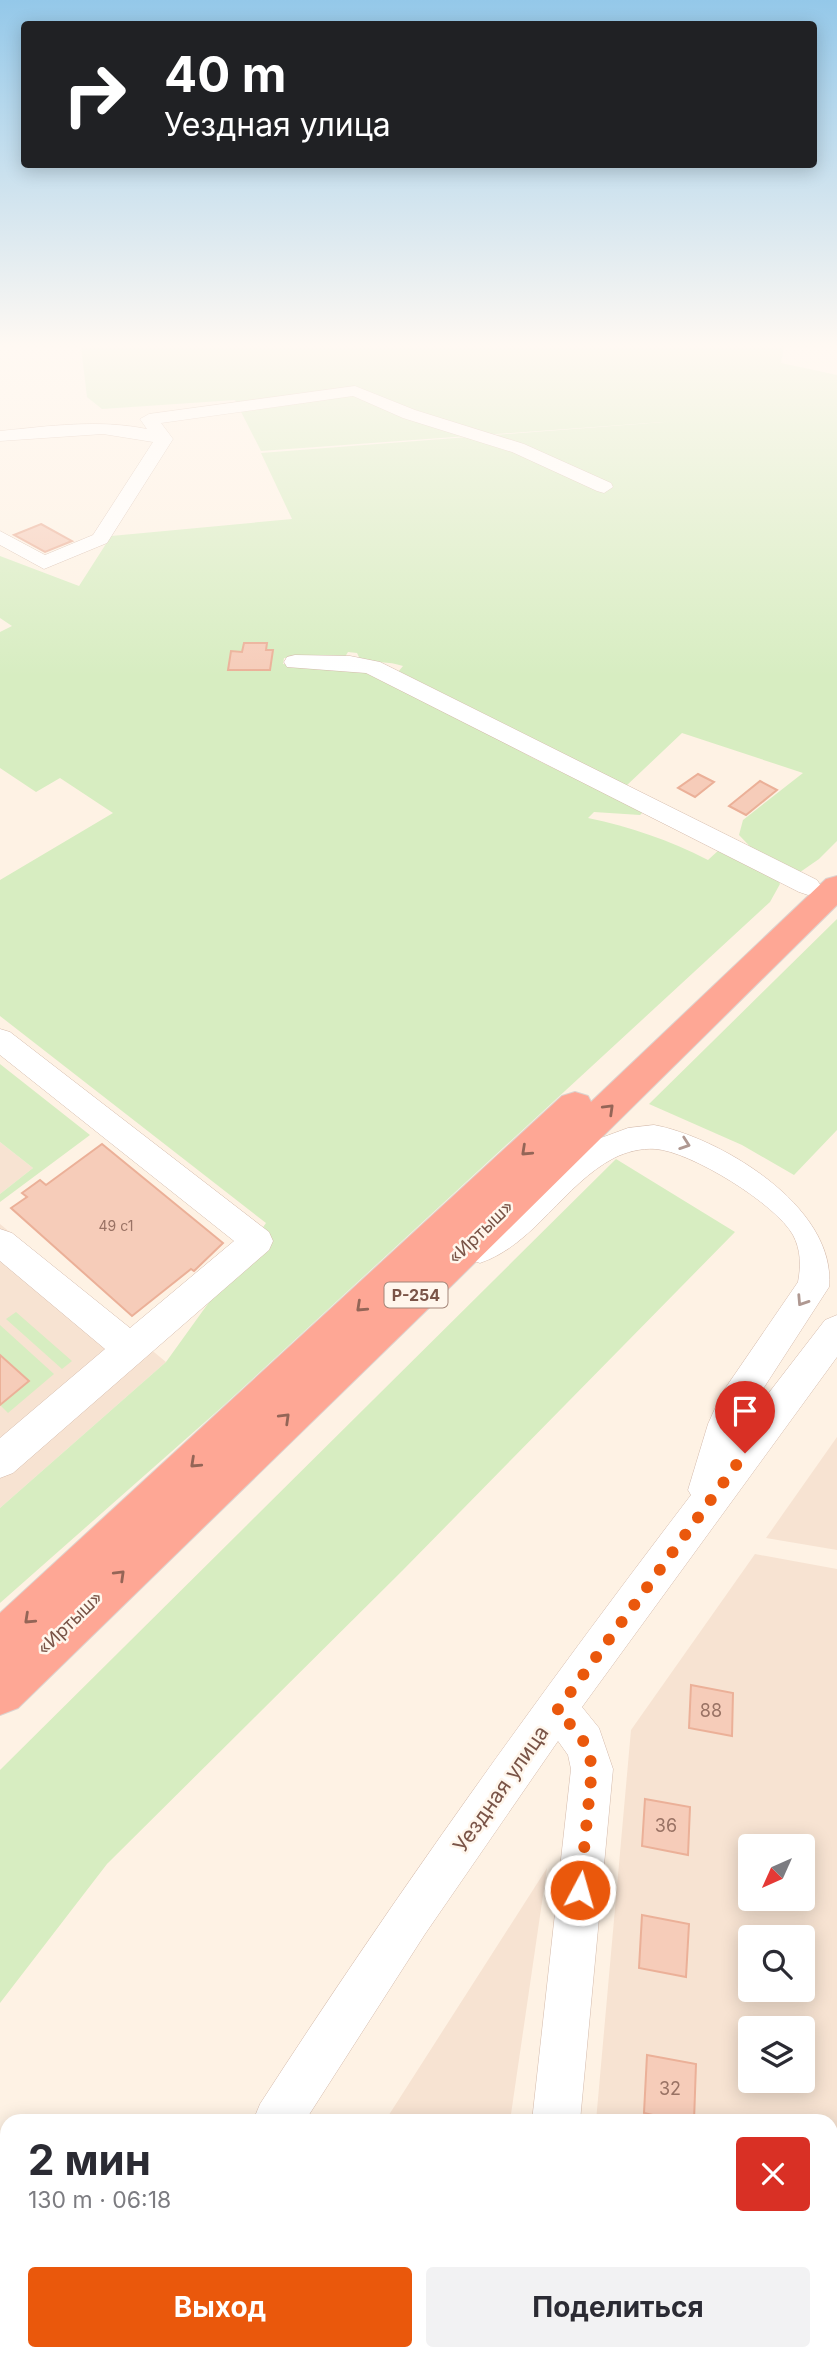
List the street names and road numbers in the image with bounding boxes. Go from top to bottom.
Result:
street label: «Иртыш» [444,1196,518,1268]
road number: Р-254 [384,1282,448,1308]
street label: «Иртыш» [33,1587,107,1659]
street label: Уездная улица [448,1721,554,1857]

